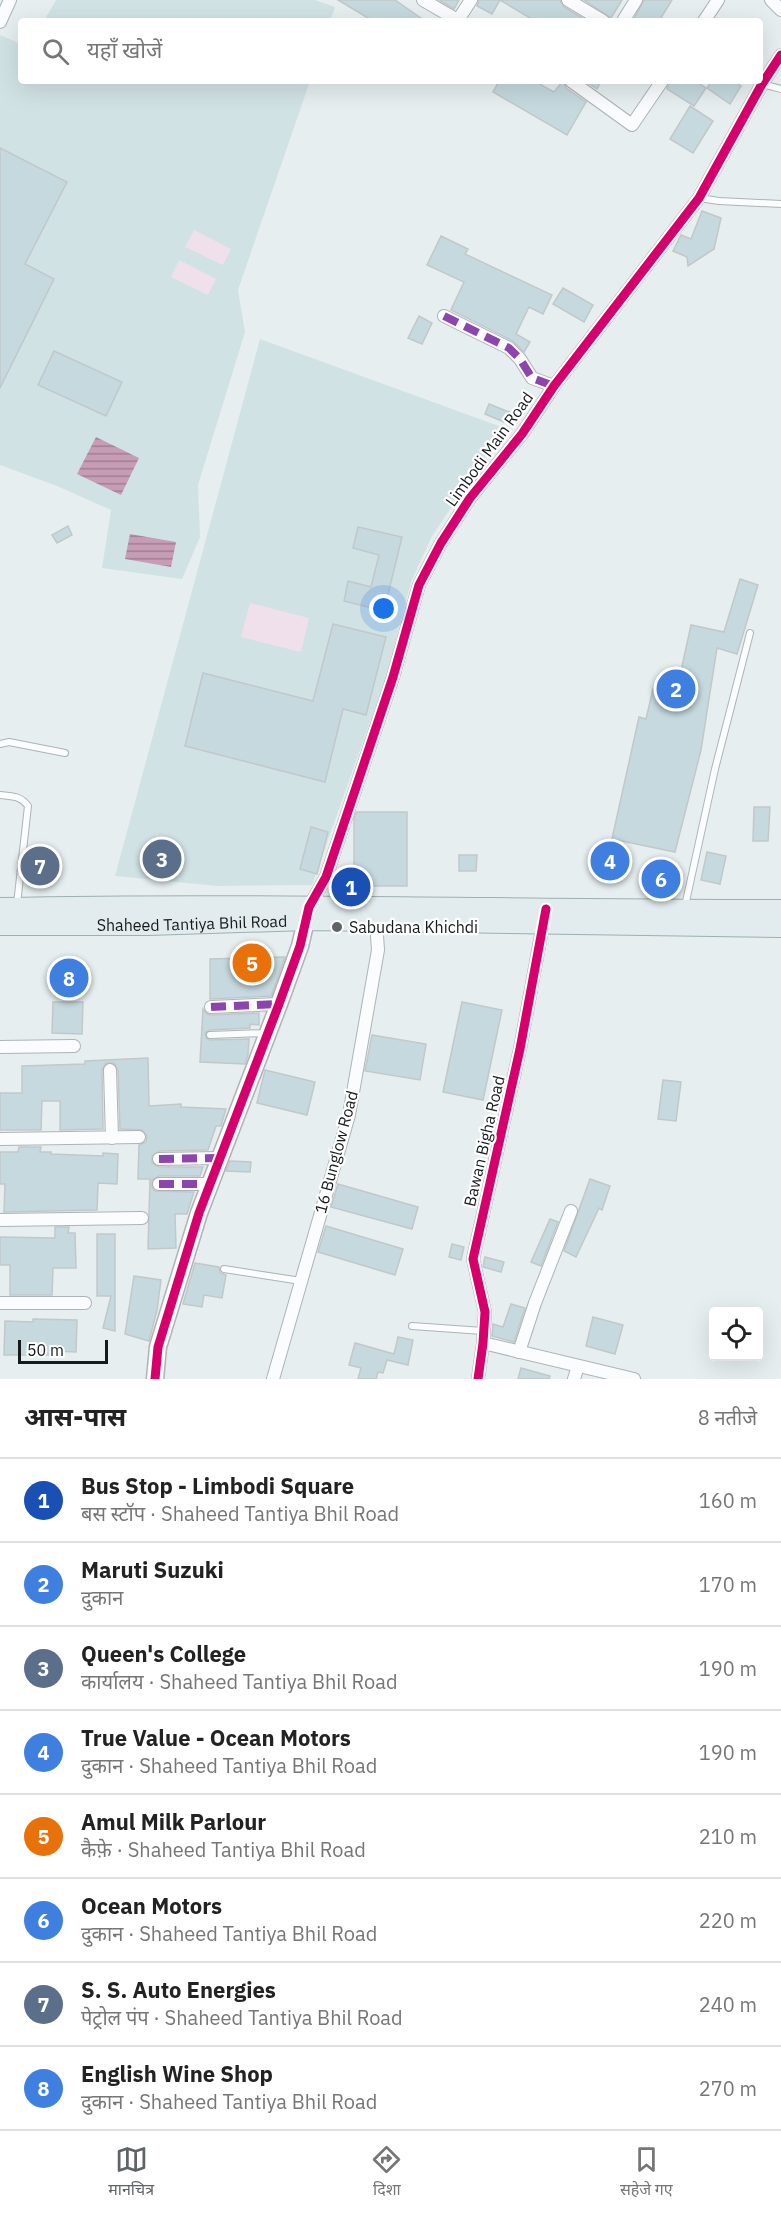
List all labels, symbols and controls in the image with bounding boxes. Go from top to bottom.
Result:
search box [18,18,763,84]
icon: search [39,35,72,68]
text: यहाँ खोजें [87,35,162,64]
street label: Limbodi Main Road [441,388,537,510]
your location [369,594,398,623]
pin: 2 [656,666,696,712]
pin: 3 [142,836,182,882]
pin: 4 [590,838,630,884]
pin: 7 [20,844,60,888]
pin: 6 [642,856,680,902]
pin: 1 [332,864,370,910]
street label: Shaheed Tantiya Bhil Road [97,911,288,935]
place label: Sabudana Khichdi [349,917,478,937]
marker: Sabudana Khichdi [330,920,344,934]
pin: 5 [232,940,272,986]
pin: 8 [50,956,88,1000]
street label: Bawan Bigha Road [459,1074,509,1208]
street label: 16 Bunglow Road [310,1088,362,1216]
map controls [709,1307,763,1361]
button: locate [709,1307,763,1361]
scale bar [18,1337,108,1364]
text: 50 m [27,1340,64,1360]
text: आस-पास [24,1399,126,1433]
text: 8 नतीजे [698,1404,757,1431]
text: Bus Stop - Limbodi Square [81,1471,354,1500]
text: 1 [38,1487,50,1514]
text: 160 m [699,1487,757,1514]
text: बस स्टॉप · Shaheed Tantiya Bhil Road [81,1500,399,1527]
text: Maruti Suzuki [81,1555,224,1584]
text: 2 [38,1571,50,1598]
text: 170 m [699,1571,757,1598]
text: दुकान [81,1584,123,1611]
text: Queen's College [81,1639,246,1668]
text: 3 [38,1655,50,1682]
text: 190 m [699,1655,757,1682]
text: कार्यालय · Shaheed Tantiya Bhil Road [81,1668,398,1695]
text: True Value - Ocean Motors [81,1723,351,1752]
text: 4 [38,1739,50,1766]
text: 190 m [699,1739,757,1766]
text: दुकान · Shaheed Tantiya Bhil Road [81,1752,377,1779]
text: Amul Milk Parlour [81,1807,266,1836]
text: 5 [38,1823,50,1850]
text: 210 m [699,1823,757,1850]
text: कैफ़े · Shaheed Tantiya Bhil Road [81,1836,366,1863]
text: Ocean Motors [81,1891,222,1920]
text: 6 [38,1907,50,1934]
text: 220 m [699,1907,757,1934]
text: दुकान · Shaheed Tantiya Bhil Road [81,1920,377,1947]
text: S. S. Auto Energies [81,1975,276,2004]
text: 7 [38,1991,50,2018]
text: 240 m [699,1991,757,2018]
text: पेट्रोल पंप · Shaheed Tantiya Bhil Road [81,2004,403,2031]
text: English Wine Shop [81,2059,273,2088]
text: 8 [38,2075,50,2102]
text: 270 m [699,2075,757,2102]
text: दुकान · Shaheed Tantiya Bhil Road [81,2088,377,2115]
tab: मानचित्र [108,2143,154,2202]
tab: दिशा [370,2143,403,2202]
tab: सहेजे गए [620,2143,673,2202]

